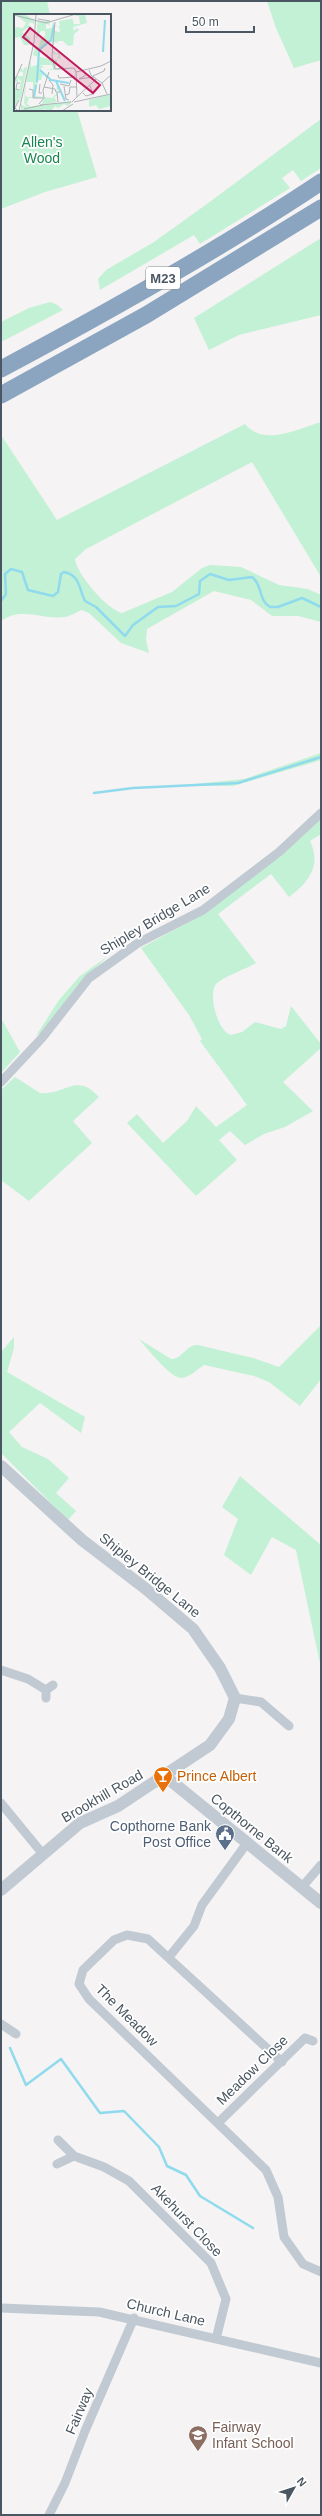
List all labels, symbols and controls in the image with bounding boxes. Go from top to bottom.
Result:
scale bar [186,8,254,34]
inset map [14,14,111,111]
text: 50 m [192,15,219,29]
park label: Allen's Wood [22,134,62,166]
road number: M23 [146,267,180,289]
street label: Shipley Bridge Lane [97,880,213,958]
street label: Shipley Bridge Lane [96,1529,204,1621]
bar icon: Prince Albert [152,1765,174,1793]
street label: Brookhill Road [59,1766,145,1826]
place label: Prince Albert [177,1768,256,1784]
street label: Copthorne Bank [208,1790,297,1867]
place label: Copthorne Bank Post Office [110,1818,212,1850]
public building icon: Copthorne Bank Post Office [214,1823,236,1851]
street label: The Meadow [93,1981,162,2050]
street label: Meadow Close [213,2032,291,2108]
street label: Akehurst Close [148,2180,226,2260]
street label: Church Lane [125,2295,207,2329]
street label: Fairway [62,2385,96,2437]
place label: Fairway Infant School [212,2419,294,2451]
school or university icon: Fairway Infant School [187,2424,209,2452]
north arrow [274,2468,314,2508]
text: N [295,2475,309,2489]

